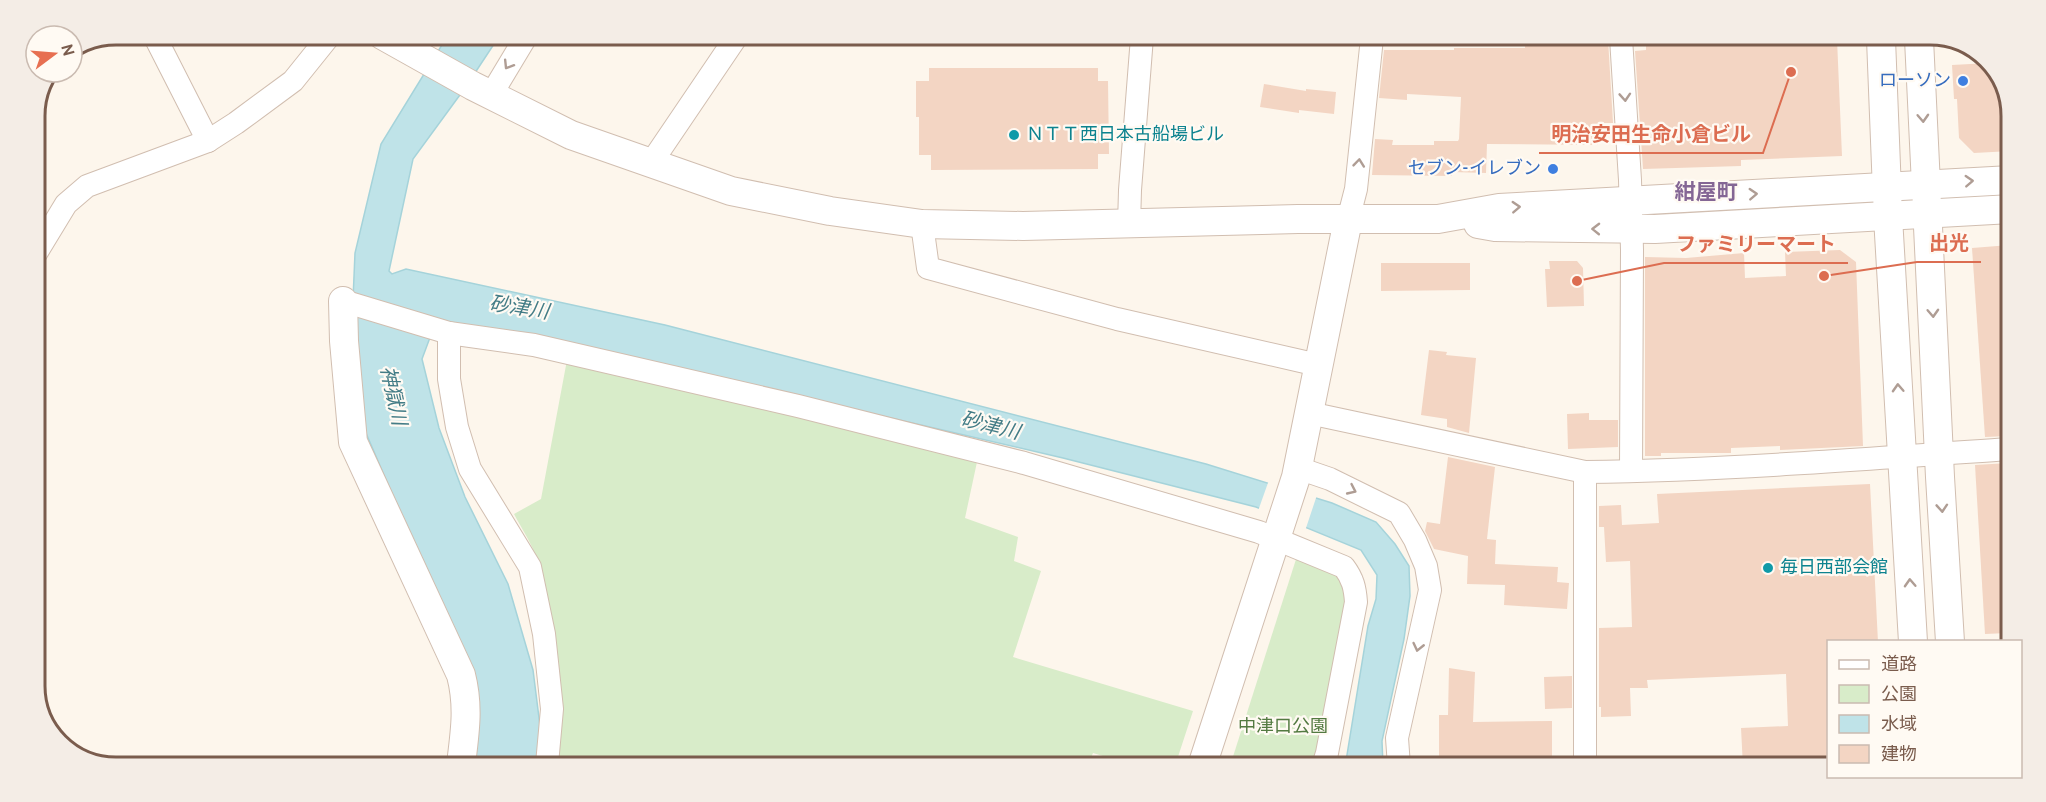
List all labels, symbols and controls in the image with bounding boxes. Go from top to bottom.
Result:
north arrow [24,24,84,84]
text: N [55,42,78,59]
one-way arrow [503,59,515,69]
place label: ローソン [1879,70,1951,93]
marker: ローソン [1956,74,1970,88]
one-way arrow [1618,92,1631,101]
one-way arrow [1916,114,1929,123]
callout: 明治安田生命小倉ビル [1539,115,1763,153]
text: 明治安田生命小倉ビル [1551,123,1751,149]
place label: ＮＴＴ西日本古船場ビル [1026,124,1224,147]
marker: ＮＴＴ西日本古船場ビル [1007,128,1021,142]
one-way arrow [1352,158,1364,167]
place label: セブン-イレブン [1408,158,1541,181]
marker: セブン-イレブン [1546,162,1560,176]
one-way arrow [1964,175,1973,188]
district label: 紺屋町 [1675,180,1738,207]
one-way arrow [1748,188,1757,201]
one-way arrow [1512,201,1521,214]
one-way arrow [1591,223,1600,236]
callout: 出光 [1917,224,1981,262]
callout: ファミリーマート [1664,225,1848,263]
text: 出光 [1929,232,1969,258]
text: ファミリーマート [1676,233,1836,259]
water label: 砂津川 [487,291,553,327]
one-way arrow [1926,308,1939,317]
water label: 神獄川 [373,364,411,430]
one-way arrow [1892,384,1905,393]
water label: 砂津川 [958,407,1024,447]
one-way arrow [1346,482,1357,494]
one-way arrow [1935,503,1948,512]
place label: 毎日西部会館 [1780,557,1888,580]
marker: 毎日西部会館 [1761,561,1775,575]
one-way arrow [1903,579,1916,588]
legend [1827,640,2022,778]
one-way arrow [1412,642,1425,652]
text: 道路 [1881,654,1917,677]
text: 公園 [1881,684,1917,707]
text: 水域 [1881,714,1917,737]
park label: 中津口公園 [1238,716,1328,739]
text: 建物 [1881,744,1917,767]

